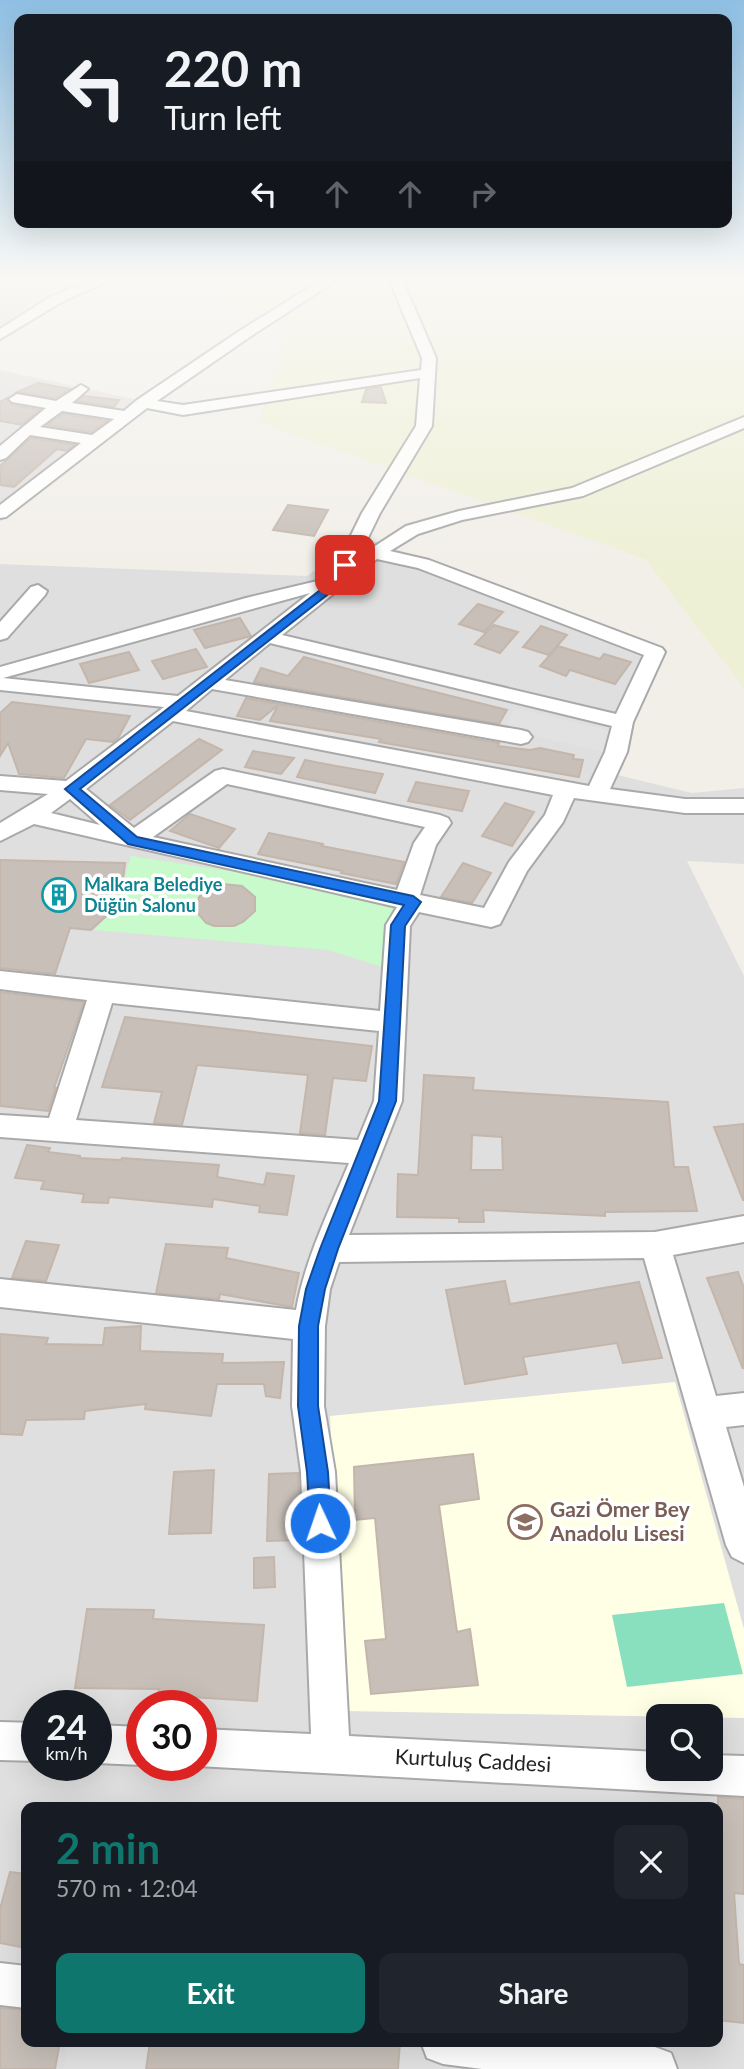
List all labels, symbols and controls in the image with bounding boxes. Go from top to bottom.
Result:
text: 220 m [164,39,302,97]
icon: left [49,42,140,133]
text: Turn left [164,98,281,137]
icon: left [245,175,283,213]
icon: ahead [318,175,356,213]
icon: ahead [391,175,429,213]
icon: right [464,175,502,213]
pin [315,535,375,595]
icon: arrive [326,546,364,584]
place label: Malkara Belediye Düğün Salonu [84,873,223,916]
building icon: Malkara Belediye Düğün Salonu [40,876,78,914]
position arrow [283,1486,357,1560]
place label: Gazi Ömer Bey Anadolu Lisesi [549,1496,691,1545]
school or university icon: Gazi Ömer Bey Anadolu Lisesi [506,1503,544,1541]
speed limit sign: 30 [126,1690,217,1781]
map controls [646,1704,723,1781]
button: search [646,1704,723,1781]
text: 24 [46,1705,87,1747]
text: km/h [45,1742,88,1764]
street label: Kurtuluş Caddesi [394,1743,552,1776]
text: 2 min [56,1823,160,1873]
button: close [614,1825,688,1899]
text: 570 m · 12:04 [56,1874,198,1902]
button: Exit [56,1953,365,2033]
button: Share [379,1953,688,2033]

